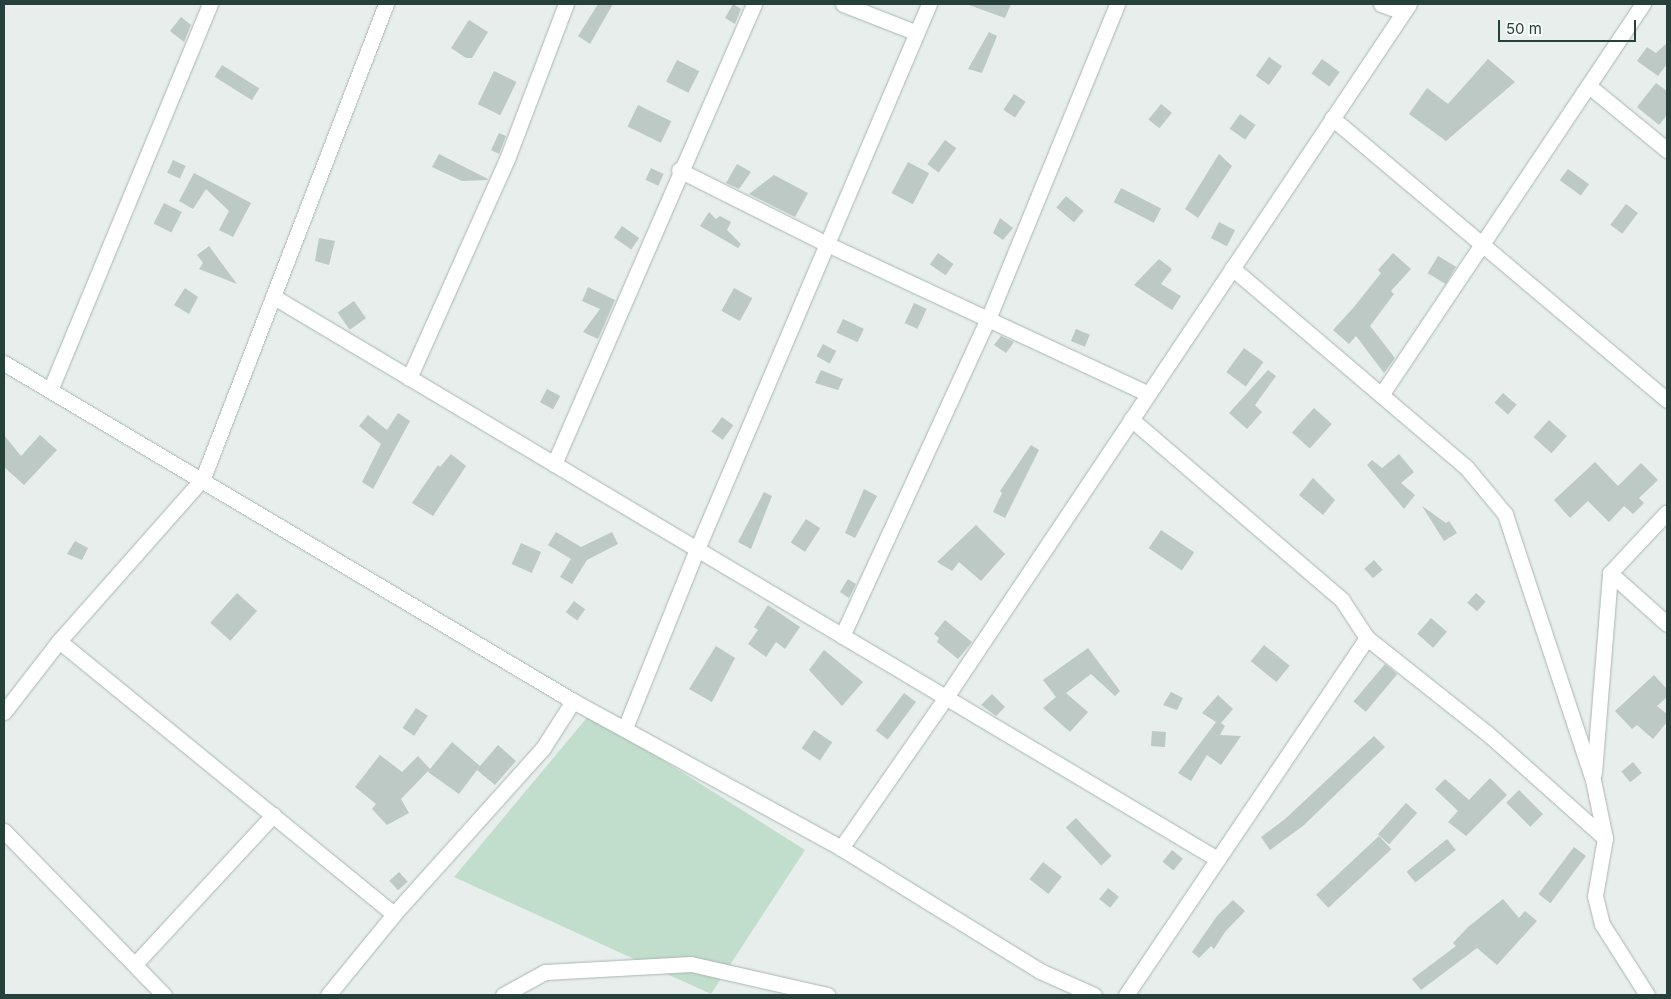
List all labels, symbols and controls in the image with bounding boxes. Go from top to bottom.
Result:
scale bar [1501,10,1638,42]
text: 50 m [1506,19,1542,38]

